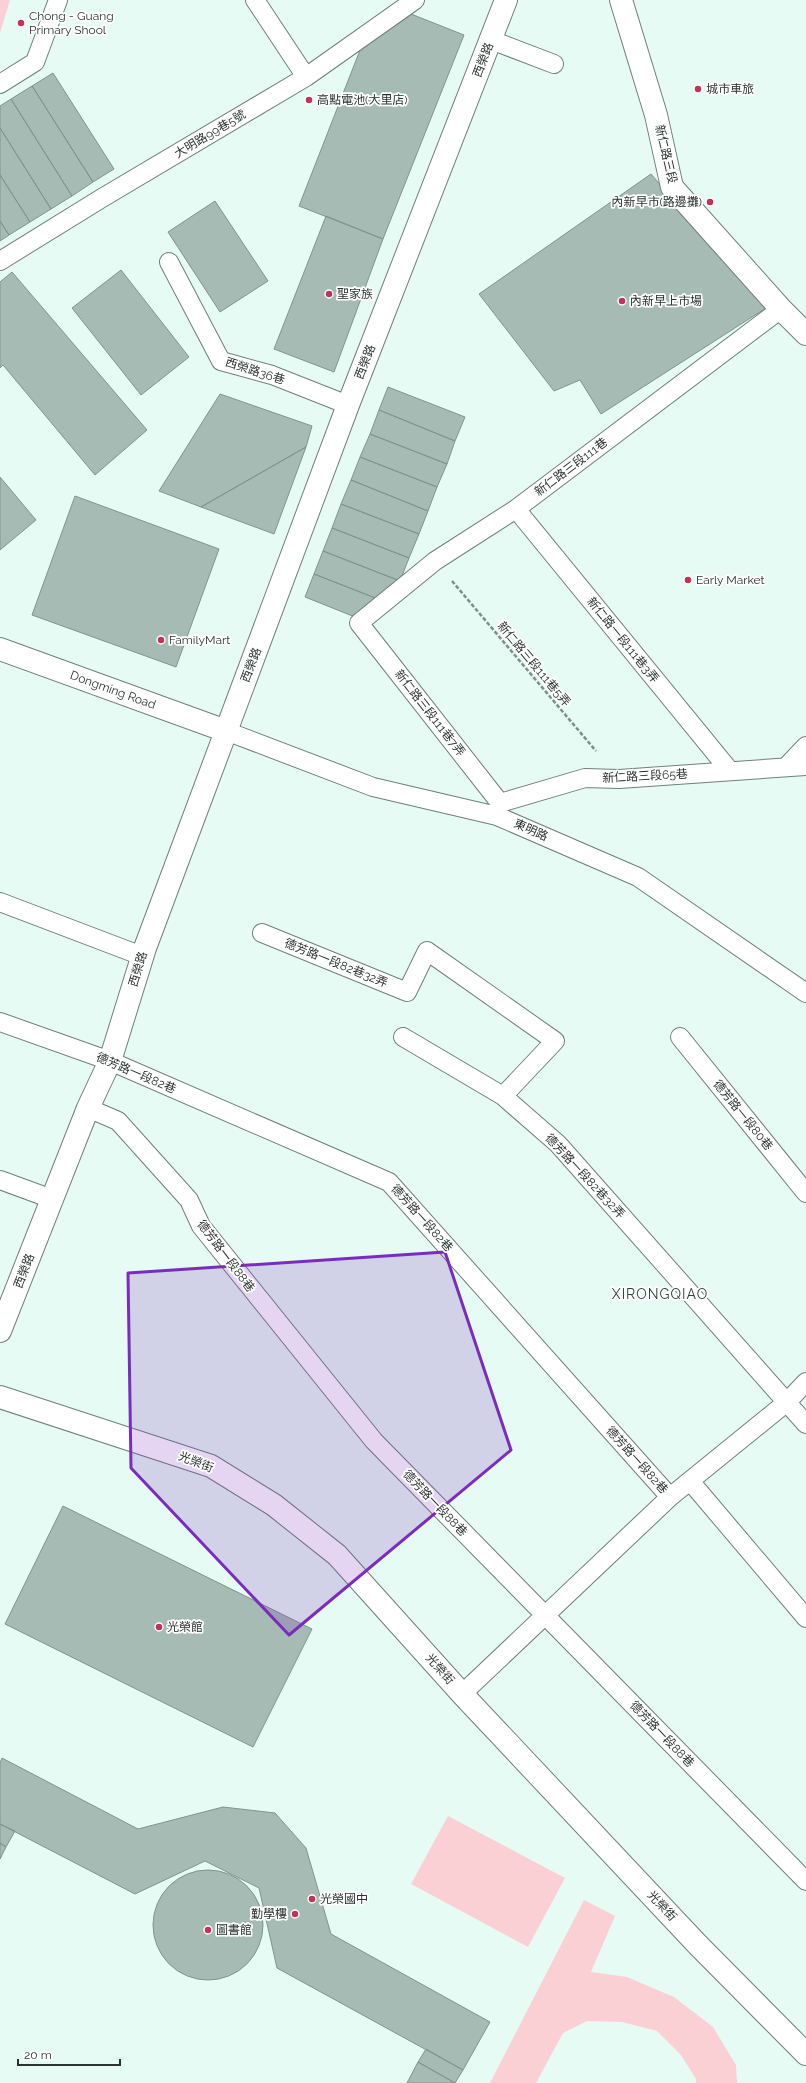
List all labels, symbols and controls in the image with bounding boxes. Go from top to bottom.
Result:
place label: Chong - Guang Primary Shool [29,9,114,37]
marker: Chong - Guang Primary Shool [16,18,26,28]
street label: 西榮路 [470,41,496,79]
place label: 城市車旅 [706,82,754,96]
marker: 城市車旅 [693,84,703,94]
place label: 高點電池(大里店) [317,93,407,107]
marker: 高點電池(大里店) [304,95,314,105]
street label: 大明路99巷5號 [172,107,248,161]
street label: 新仁路三段 [652,123,680,185]
place label: 內新早市(路邊攤) [612,195,702,209]
marker: 內新早市(路邊攤) [705,197,715,207]
place label: 聖家族 [337,287,373,301]
marker: 聖家族 [324,289,334,299]
place label: 內新早上市場 [630,294,702,308]
marker: 內新早上市場 [617,296,627,306]
street label: 西榮路 [352,343,378,381]
street label: 西榮路36巷 [224,355,286,387]
street label: 新仁路三段111巷 [532,435,610,499]
place label: Early Market [696,573,765,587]
marker: Early Market [683,575,693,585]
street label: 新仁路一段111巷3弄 [584,594,662,686]
street label: 新仁路三段111巷5弄 [495,619,573,709]
place label: FamilyMart [169,633,230,647]
marker: FamilyMart [156,635,166,645]
street label: 西榮路 [238,646,264,684]
street label: 新仁路三段111巷7弄 [392,667,468,759]
street label: Dongming Road [68,668,158,712]
street label: 新仁路三段65巷 [602,767,688,785]
street label: 東明路 [512,816,550,844]
street label: 德芳路一段82巷32弄 [282,936,390,990]
street label: 西榮路 [126,950,150,988]
street label: 德芳路一段82巷 [94,1050,178,1096]
street label: 德芳路一段80巷 [710,1077,776,1153]
street label: 德芳路一段82巷32弄 [542,1131,628,1221]
street label: 德芳路一段82巷 [388,1182,456,1254]
street label: 德芳路一段88巷 [194,1217,258,1295]
street label: 西榮路 [11,1252,37,1290]
district label: XIRONGQIAO [612,1286,708,1302]
street label: 德芳路一段82巷 [603,1424,671,1496]
street label: 光榮街 [177,1449,215,1475]
street label: 德芳路一段88巷 [400,1467,470,1539]
place label: 光榮館 [167,1620,203,1634]
marker: 光榮館 [154,1622,164,1632]
street label: 光榮街 [423,1651,457,1687]
street label: 德芳路一段88巷 [627,1698,697,1770]
street label: 光榮街 [645,1888,679,1924]
place label: 光榮國中 [320,1892,368,1906]
marker: 光榮國中 [307,1894,317,1904]
place label: 勤學樓 [251,1907,287,1921]
marker: 勤學樓 [290,1909,300,1919]
place label: 圖書館 [216,1923,252,1937]
marker: 圖書館 [203,1925,213,1935]
scale bar [18,2041,120,2067]
text: 20 m [24,2048,52,2062]

